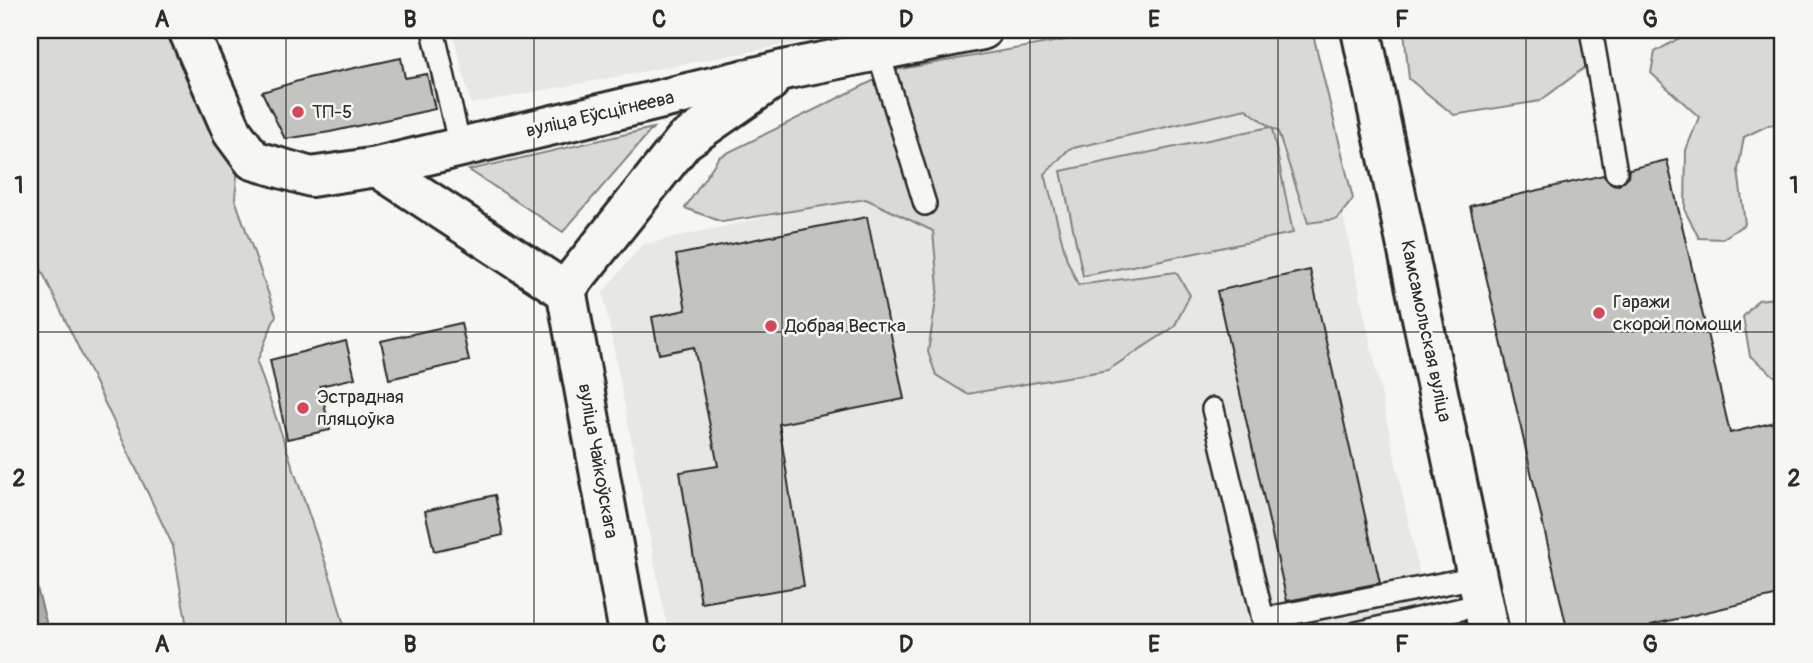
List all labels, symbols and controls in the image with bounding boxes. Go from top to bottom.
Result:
text: A [155,5,170,34]
text: B [403,5,417,34]
text: C [652,5,666,34]
text: D [899,5,913,34]
text: E [1148,5,1160,34]
text: F [1395,5,1409,34]
text: G [1642,5,1658,34]
street label: вуліца Еўсцігнеева [523,85,677,143]
place label: ТП-5 [312,100,352,124]
marker: ТП-5 [290,104,306,120]
text: 1 [15,171,24,200]
text: 1 [1790,171,1799,200]
street label: Камсамольская вуліца [1395,238,1457,424]
place label: Гаражи скорой помощи [1613,290,1742,336]
marker: Гаражи скорой помощи [1591,305,1607,321]
place label: Добрая Вестка [784,314,906,338]
marker: Добрая Вестка [763,318,779,334]
street label: вуліца Чайкоўскага [573,382,623,540]
place label: Эстрадная пляцоўка [317,385,404,431]
marker: Эстрадная пляцоўка [295,400,311,416]
text: 2 [13,464,26,493]
text: 2 [1788,464,1801,493]
text: A [155,630,170,659]
text: B [403,630,417,659]
text: C [652,630,666,659]
text: D [899,630,913,659]
text: E [1148,630,1160,659]
text: F [1395,630,1409,659]
text: G [1642,630,1658,659]

